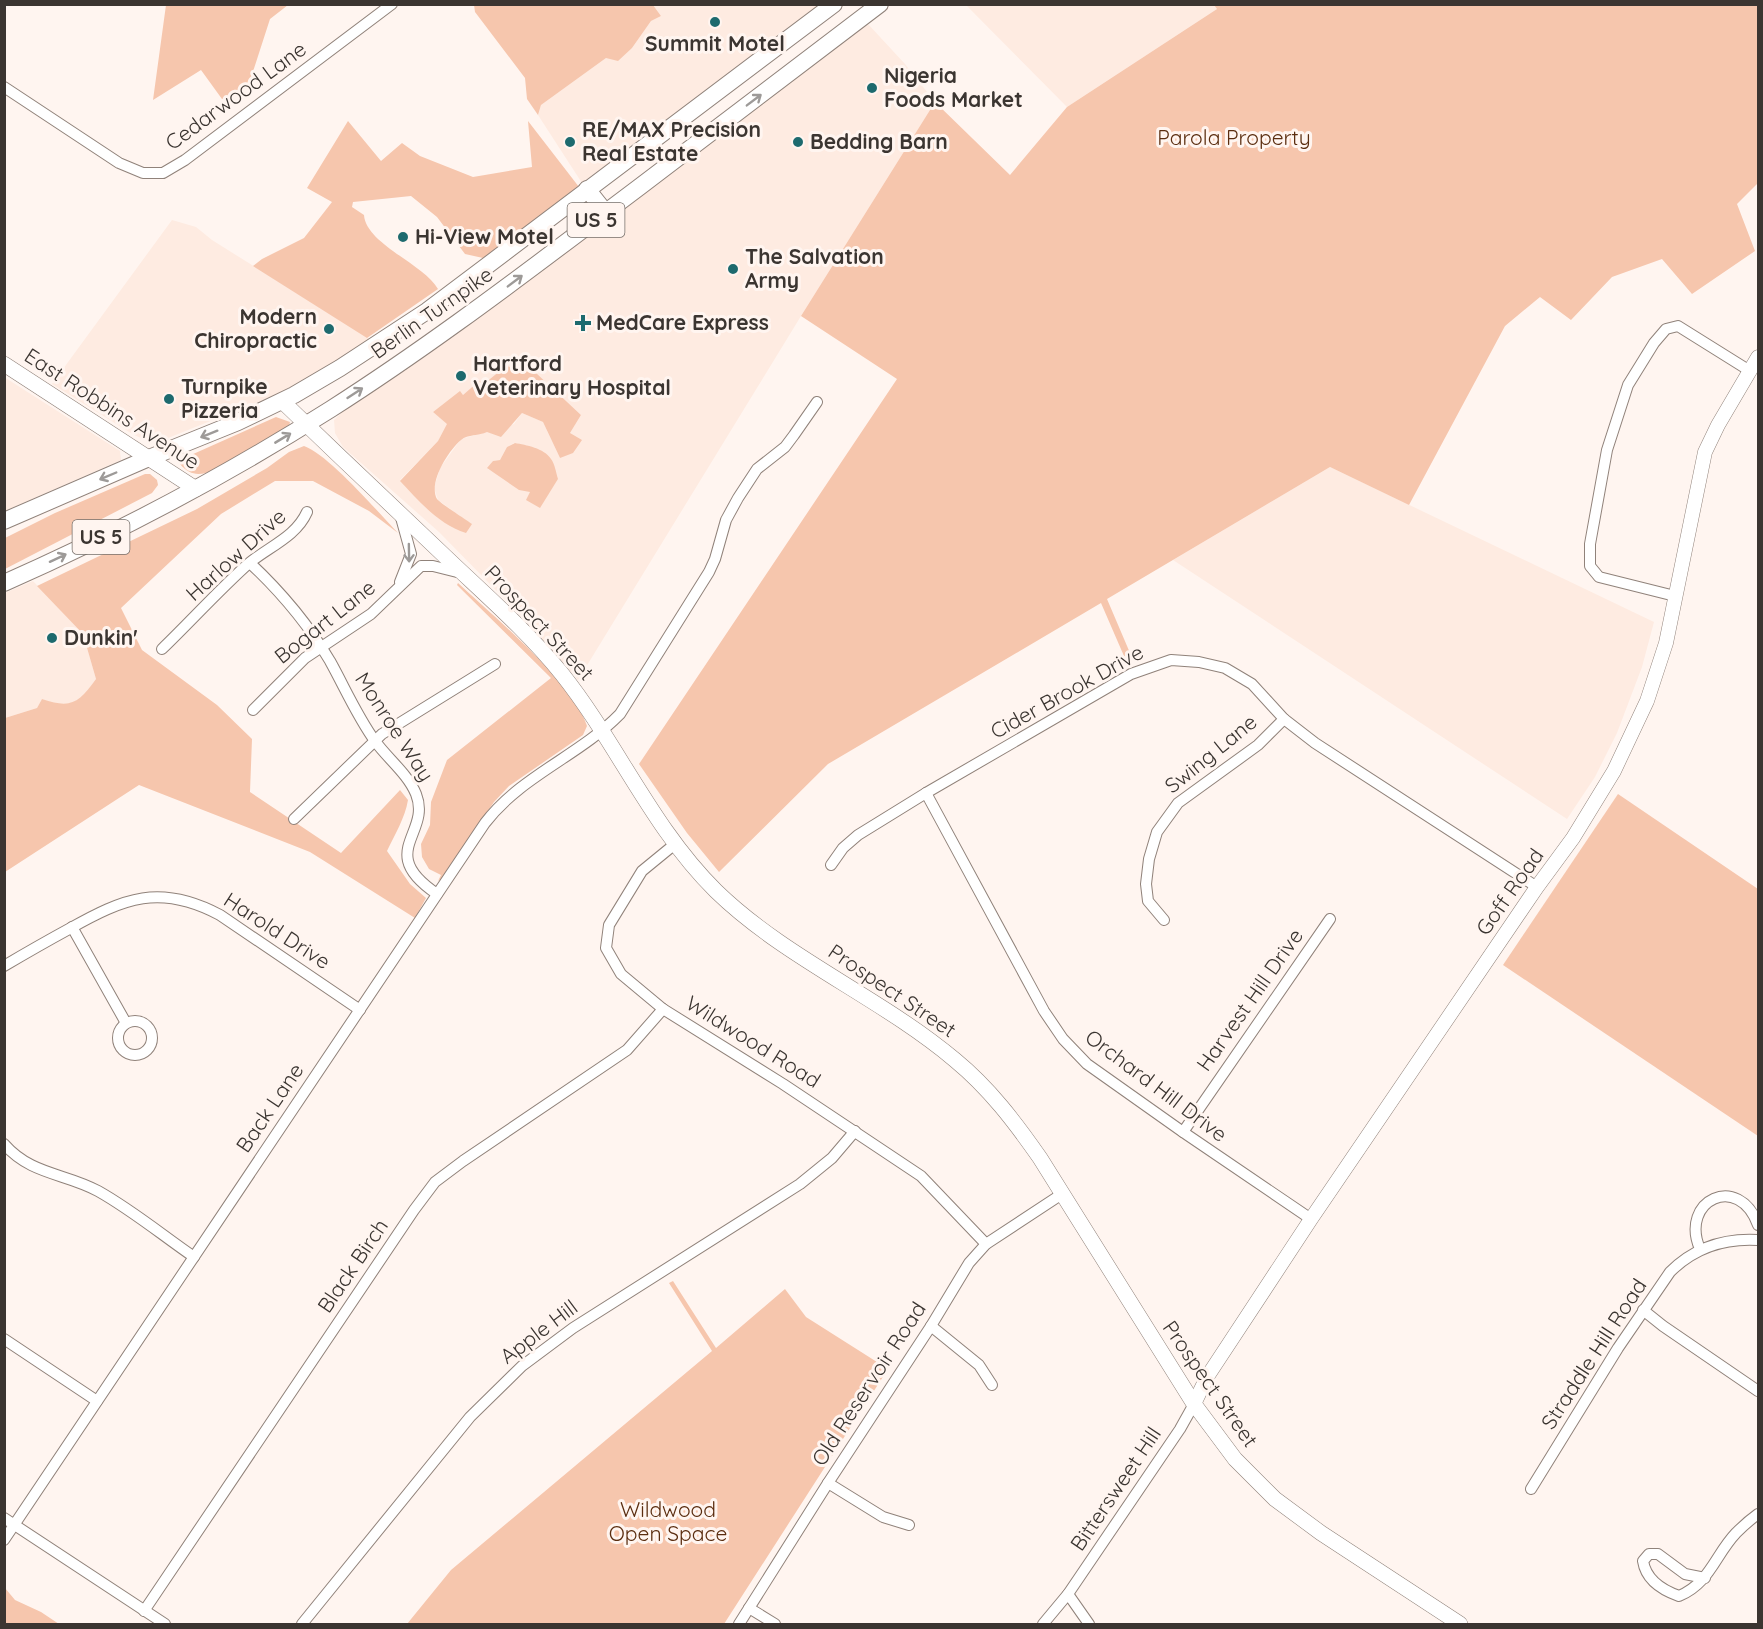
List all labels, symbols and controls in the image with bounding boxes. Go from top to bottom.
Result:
marker: Summit Motel [708,15,722,29]
place label: Summit Motel [645,30,785,56]
street label: Cedarwood Lane [160,35,311,155]
place label: Nigeria Foods Market [884,62,1023,112]
marker: Nigeria Foods Market [865,81,879,95]
one-way arrow [746,94,762,107]
place label: RE/MAX Precision Real Estate [582,116,761,166]
park label: Parola Property [1157,124,1311,150]
place label: Bedding Barn [810,128,948,154]
marker: RE/MAX Precision Real Estate [563,135,577,149]
marker: Bedding Barn [791,135,805,149]
road number: US 5 [568,203,624,237]
place label: Hi-View Motel [415,223,554,249]
marker: Hi-View Motel [396,230,410,244]
place label: The Salvation Army [745,243,884,293]
street label: Berlin Turnpike [365,261,497,364]
marker: The Salvation Army [726,262,740,276]
one-way arrow [506,275,522,287]
place label: Modern Chiropractic [194,303,317,353]
place label: MedCare Express [596,309,769,335]
marker: MedCare Express [574,314,592,332]
marker: Modern Chiropractic [322,322,336,336]
street label: East Robbins Avenue [20,342,205,474]
place label: Hartford Veterinary Hospital [473,350,671,400]
marker: Hartford Veterinary Hospital [454,369,468,383]
place label: Turnpike Pizzeria [181,373,268,423]
one-way arrow [347,387,363,399]
marker: Turnpike Pizzeria [162,392,176,406]
one-way arrow [201,429,219,440]
one-way arrow [274,432,291,444]
one-way arrow [99,471,118,482]
street label: Harlow Drive [180,503,291,606]
road number: US 5 [72,520,130,554]
one-way arrow [403,543,415,562]
one-way arrow [48,552,66,564]
street label: Prospect Street [480,559,600,685]
street label: Bogart Lane [269,574,380,669]
place label: Dunkin' [64,624,138,650]
marker: Dunkin' [45,631,59,645]
street label: Cider Brook Drive [986,638,1148,744]
street label: Monroe Way [350,667,440,786]
street label: Swing Lane [1159,708,1262,798]
street label: Goff Road [1470,843,1549,940]
street label: Harold Drive [219,886,336,974]
street label: Harvest Hill Drive [1190,923,1308,1076]
street label: Prospect Street [824,938,961,1042]
street label: Wildwood Road [681,989,826,1093]
street label: Orchard Hill Drive [1081,1023,1233,1147]
street label: Back Lane [230,1058,309,1157]
street label: Black Birch [311,1214,393,1317]
street label: Straddle Hill Road [1535,1273,1652,1434]
street label: Apple Hill [494,1294,582,1369]
street label: Old Reservoir Road [806,1297,931,1470]
street label: Prospect Street [1158,1315,1264,1452]
street label: Bittersweet Hill [1064,1422,1166,1555]
park label: Wildwood Open Space [609,1496,727,1546]

